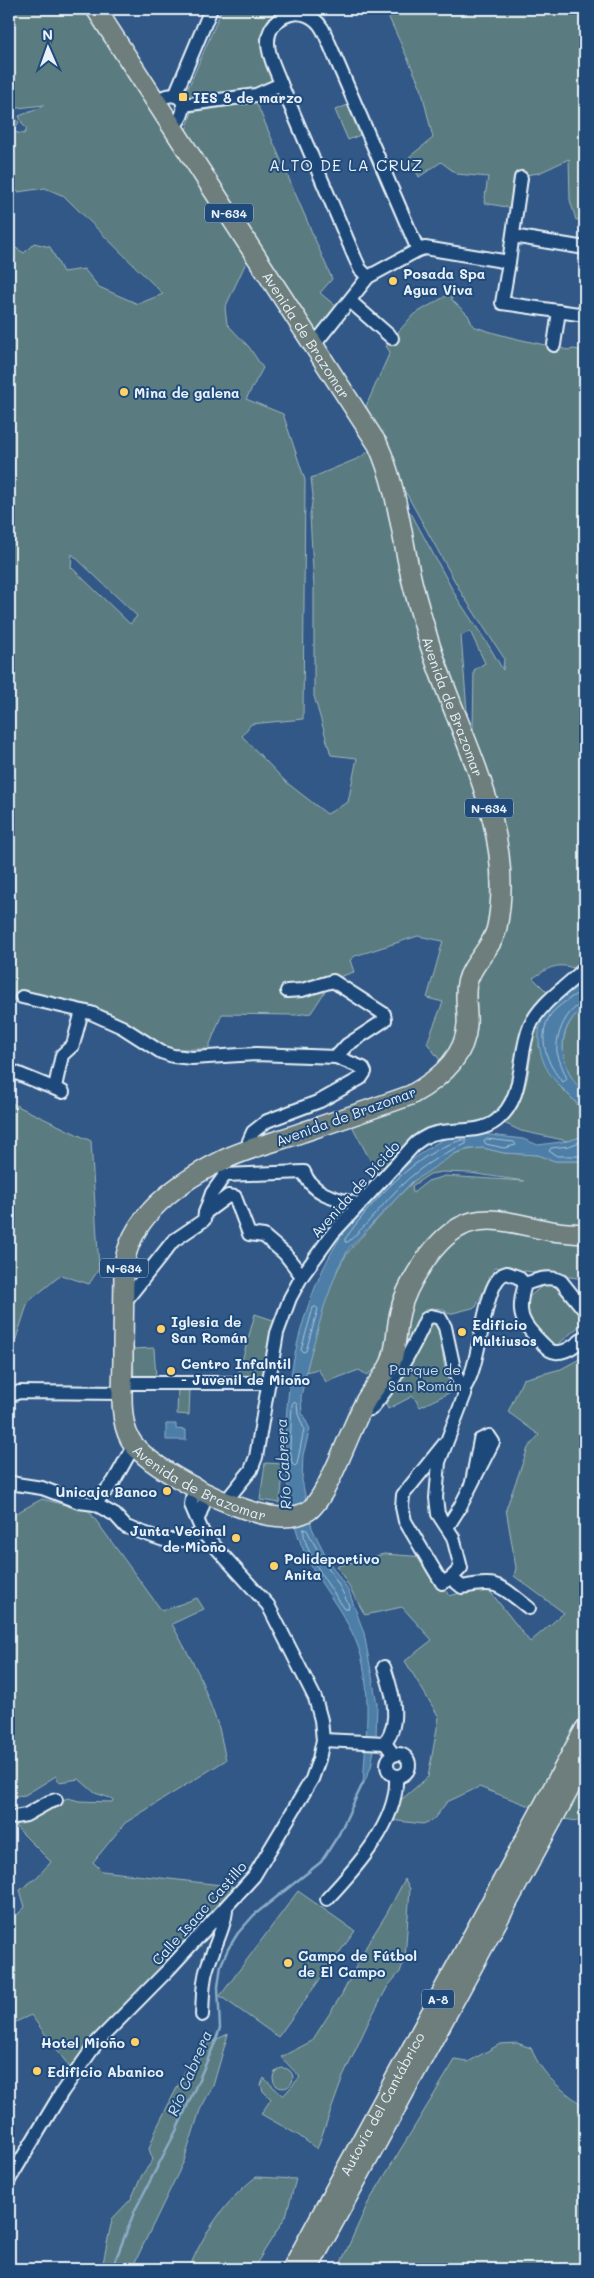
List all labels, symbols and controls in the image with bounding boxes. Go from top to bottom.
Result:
north arrow [22,22,72,72]
text: N [42,25,53,44]
place label: IES 8 de marzo [193,88,303,107]
marker: IES 8 de marzo [177,91,189,103]
district label: ALTO DE LA CRUZ [269,154,423,175]
road number: N-634 [205,204,253,222]
place label: Posada Spa Agua Viva [403,264,486,299]
street label: Avenida de Brazomar [259,267,355,402]
marker: Posada Spa Agua Viva [387,275,399,287]
place label: Mina de galena [134,383,240,402]
marker: Mina de galena [118,386,130,398]
street label: Avenida de Brazomar [418,634,488,779]
road number: N-634 [465,798,513,818]
street label: Avenida de Brazomar [273,1082,419,1150]
street label: Avenida de Dícido [306,1136,404,1242]
road number: N-634 [100,1258,148,1278]
place label: Iglesia de San Román [171,1312,247,1347]
place label: Edificio Multiusos [472,1315,537,1350]
marker: Iglesia de San Román [155,1323,167,1335]
marker: Edificio Multiusos [456,1326,468,1338]
place label: Centro Infalntil - Juvenil de Mioño [181,1354,311,1389]
park label: Parque de San Román [388,1360,462,1395]
marker: Centro Infalntil - Juvenil de Mioño [165,1365,177,1377]
water label: Río Cabrera [271,1418,295,1510]
street label: Avenida de Brazomar [129,1440,268,1524]
place label: Unicaja Banco [56,1482,157,1501]
marker: Unicaja Banco [161,1485,173,1497]
place label: Junta Vecinal de Mioño [130,1521,226,1556]
marker: Junta Vecinal de Mioño [230,1532,242,1544]
place label: Polideportivo Anita [284,1549,380,1584]
marker: Polideportivo Anita [268,1560,280,1572]
street label: Calle Isaac Castillo [147,1857,251,1969]
place label: Campo de Fútbol de El Campo [298,1946,417,1981]
marker: Campo de Fútbol de El Campo [282,1957,294,1969]
road number: A-8 [422,1990,454,2008]
water label: Río Cabrera [162,2027,216,2119]
street label: Autovía del Cantábrico [335,2029,428,2179]
place label: Hotel Mioño [41,2033,125,2052]
marker: Hotel Mioño [129,2036,141,2048]
place label: Edificio Abanico [47,2062,164,2081]
marker: Edificio Abanico [31,2065,43,2077]

